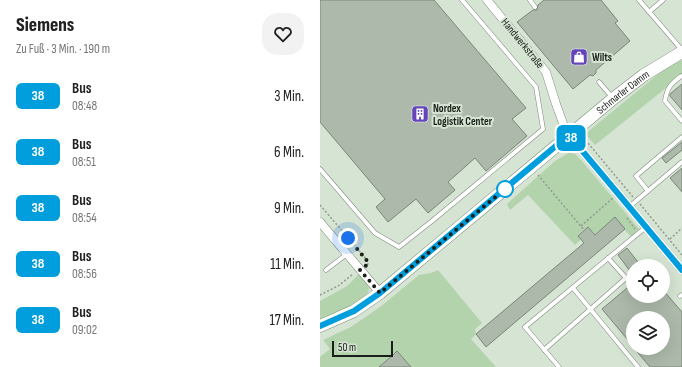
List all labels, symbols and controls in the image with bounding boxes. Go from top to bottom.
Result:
button: heart [262,13,304,55]
text: Siemens [16,14,74,37]
street label: Handwerkstraße [499,16,547,71]
text: Zu Fuß · 3 Min. · 190 m [16,41,110,57]
shop icon: Wilts [569,47,589,67]
place label: Wilts [592,51,612,64]
street label: Schmarler Damm [594,68,652,117]
text: Bus [72,79,91,98]
text: 38 [32,87,44,104]
text: 3 Min. [274,87,304,106]
text: 08:48 [72,98,97,114]
place label: Nordex Logistik Center [433,102,493,128]
building icon: Nordex Logistik Center [410,104,430,124]
line badge: 38 [553,125,589,151]
text: 38 [565,129,577,146]
text: Bus [72,135,91,154]
text: 38 [32,143,44,160]
text: 6 Min. [274,143,304,162]
text: 08:51 [72,154,96,170]
unlabelled marker [496,180,514,198]
text: Bus [72,191,91,210]
text: 38 [32,199,44,216]
text: 9 Min. [274,199,304,218]
text: 08:54 [72,210,97,226]
your location [338,228,358,248]
text: Bus [72,247,91,266]
text: 38 [32,255,44,272]
text: 11 Min. [270,255,304,274]
map controls [626,259,670,355]
button: locate [626,259,670,303]
text: 08:56 [72,266,97,282]
text: Bus [72,303,91,322]
text: 38 [32,311,44,328]
text: 17 Min. [269,311,304,330]
button: layers [626,311,670,355]
text: 09:02 [72,322,97,338]
scale bar [332,339,393,358]
text: 50 m [338,341,356,354]

